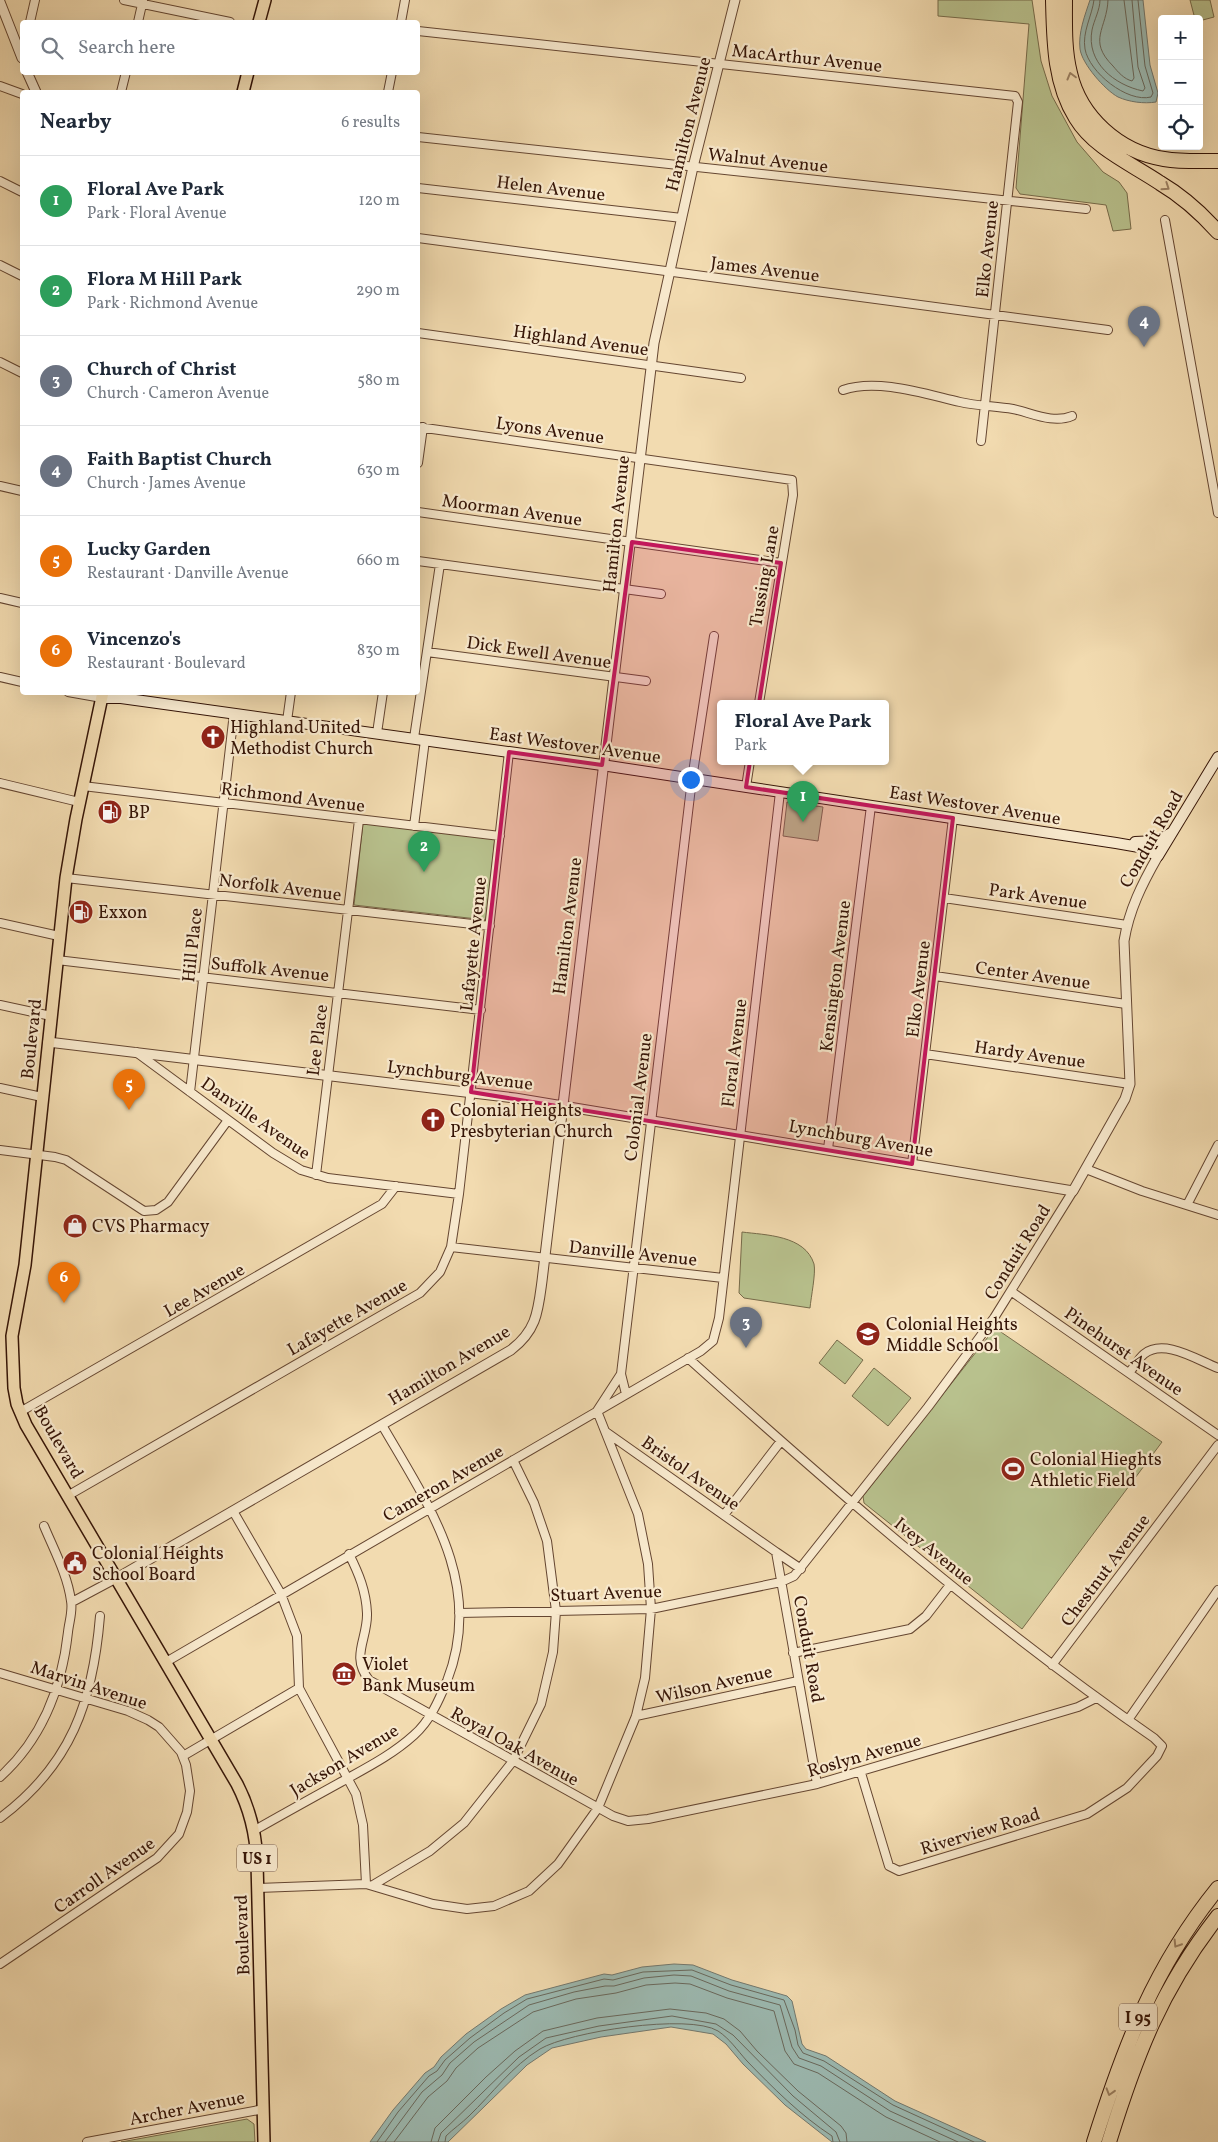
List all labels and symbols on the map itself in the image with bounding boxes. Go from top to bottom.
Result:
street label: MacArthur Avenue [730,39,883,80]
street label: Hamilton Avenue [661,54,718,194]
one-way arrow [1066,72,1076,80]
street label: Walnut Avenue [706,143,829,180]
street label: Helen Avenue [495,170,607,209]
one-way arrow [1161,180,1170,190]
street label: Elko Avenue [971,199,1006,299]
street label: James Avenue [709,251,821,290]
pin: 4 [1128,306,1160,347]
street label: Highland Avenue [511,320,650,363]
street label: Lyons Avenue [494,412,605,451]
street label: Hamilton Avenue [598,454,637,594]
street label: Moorman Avenue [440,489,583,534]
street label: Tussing Lane [744,524,787,629]
street label: Dick Ewell Avenue [465,631,613,676]
place label: Highland United Methodist Church [230,716,374,762]
street label: East Westover Avenue [487,722,662,771]
church icon: Highland United Methodist Church [200,724,226,750]
your location [678,767,704,793]
street label: Richmond Avenue [219,777,366,820]
pin: 1 [787,781,819,822]
street label: East Westover Avenue [887,781,1062,832]
street label: Conduit Road [1114,787,1190,893]
fuel station icon: BP [97,799,123,825]
place label: BP [128,801,150,826]
pin: 2 [408,831,440,872]
street label: Hamilton Avenue [548,856,589,996]
street label: Norfolk Avenue [217,869,343,908]
street label: Lafayette Avenue [455,876,494,1013]
street label: Park Avenue [987,878,1089,917]
fuel station icon: Exxon [68,899,94,925]
street label: Kensington Avenue [815,899,858,1054]
place label: Exxon [98,901,148,926]
street label: Hill Place [177,907,210,984]
street label: Elko Avenue [901,939,938,1039]
street label: Suffolk Avenue [209,952,330,989]
street label: Center Avenue [974,956,1092,997]
street label: Floral Avenue [716,997,755,1109]
street label: Boulevard [16,998,49,1081]
street label: Lee Place [302,1003,335,1078]
street label: Colonial Avenue [619,1032,660,1163]
street label: Hardy Avenue [973,1035,1087,1076]
street label: Lynchburg Avenue [385,1055,534,1098]
pin: 5 [113,1069,145,1110]
street label: Danville Avenue [195,1072,315,1166]
place label: Colonial Heights Presbyterian Church [450,1099,613,1145]
church icon: Colonial Heights Presbyterian Church [420,1107,446,1133]
street label: Lynchburg Avenue [786,1114,935,1165]
street label: Conduit Road [979,1200,1058,1305]
shop icon: CVS Pharmacy [62,1213,88,1239]
place label: CVS Pharmacy [92,1215,210,1240]
street label: Danville Avenue [567,1235,698,1274]
street label: Lee Avenue [160,1258,250,1325]
pin: 6 [48,1262,80,1303]
street label: Lafayette Avenue [283,1274,412,1363]
street label: Pinehurst Avenue [1059,1302,1188,1403]
pin: 3 [730,1307,762,1348]
place label: Colonial Heights Middle School [886,1313,1018,1359]
street label: Hamilton Avenue [384,1320,515,1413]
school or university icon: Colonial Heights Middle School [855,1321,881,1347]
street label: Boulevard [27,1401,89,1484]
street label: Bristol Avenue [636,1431,745,1518]
street label: Cameron Avenue [379,1440,509,1529]
place label: Colonial Hieghts Athletic Field [1030,1448,1162,1494]
sports icon: Colonial Hieghts Athletic Field [1000,1456,1026,1482]
street label: Chestnut Avenue [1056,1510,1157,1632]
street label: Ivey Avenue [888,1512,978,1592]
place label: Colonial Heights School Board [92,1542,224,1588]
public building icon: Colonial Heights School Board [62,1550,88,1576]
street label: Stuart Avenue [550,1580,662,1609]
street label: Conduit Road [786,1594,829,1705]
place label: Violet Bank Museum [362,1653,475,1699]
street label: Marvin Avenue [27,1656,150,1717]
street label: Wilson Avenue [654,1660,775,1711]
museum icon: Violet Bank Museum [331,1661,357,1687]
street label: Royal Oak Avenue [445,1702,583,1793]
street label: Jackson Avenue [286,1719,404,1804]
street label: Roslyn Avenue [804,1728,924,1785]
street label: Riverview Road [917,1802,1043,1863]
street label: Carroll Avenue [49,1832,161,1920]
road number: US 1 [237,1845,277,1872]
street label: Boulevard [230,1894,257,1976]
one-way arrow [1174,1939,1184,1948]
road number: I 95 [1119,2004,1157,2030]
street label: Archer Avenue [127,2086,247,2133]
one-way arrow [1106,2087,1116,2095]

